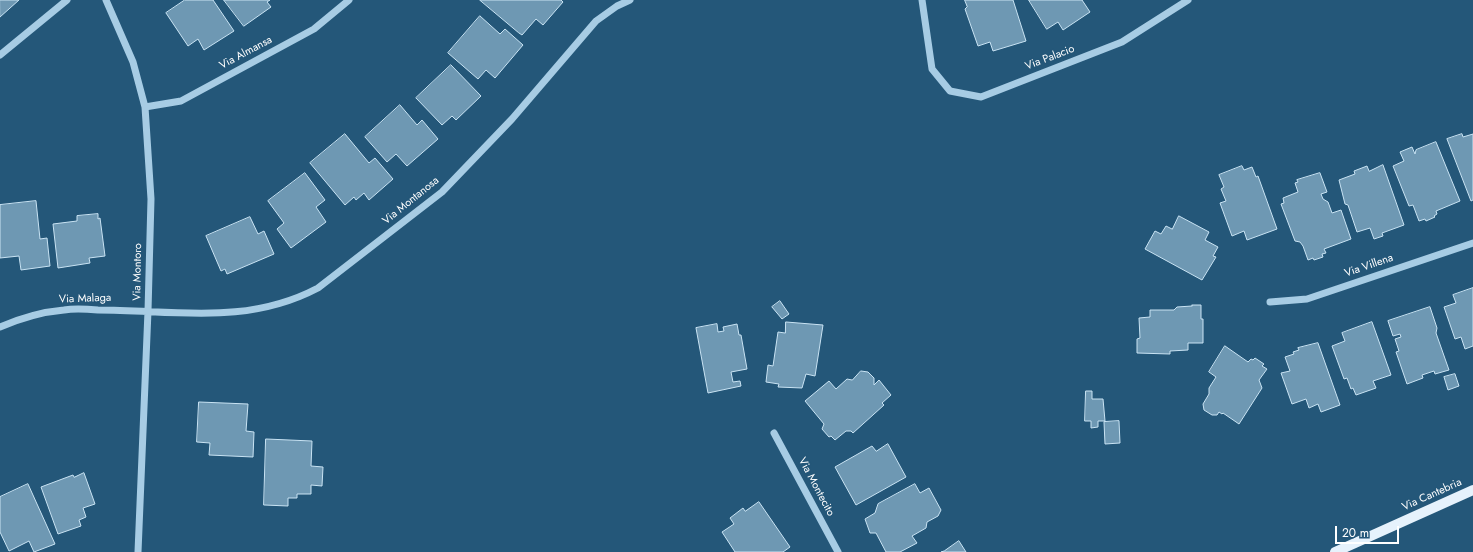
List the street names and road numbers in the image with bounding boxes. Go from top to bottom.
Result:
street label: Via Almansa [217,34,275,72]
street label: Via Palacio [1024,43,1076,73]
street label: Via Montanosa [380,174,442,228]
street label: Via Montoro [131,243,145,301]
street label: Via Villena [1343,252,1395,280]
street label: Via Malaga [59,291,111,307]
street label: Via Montecito [795,455,837,519]
street label: Via Cantebria [1400,476,1464,514]

